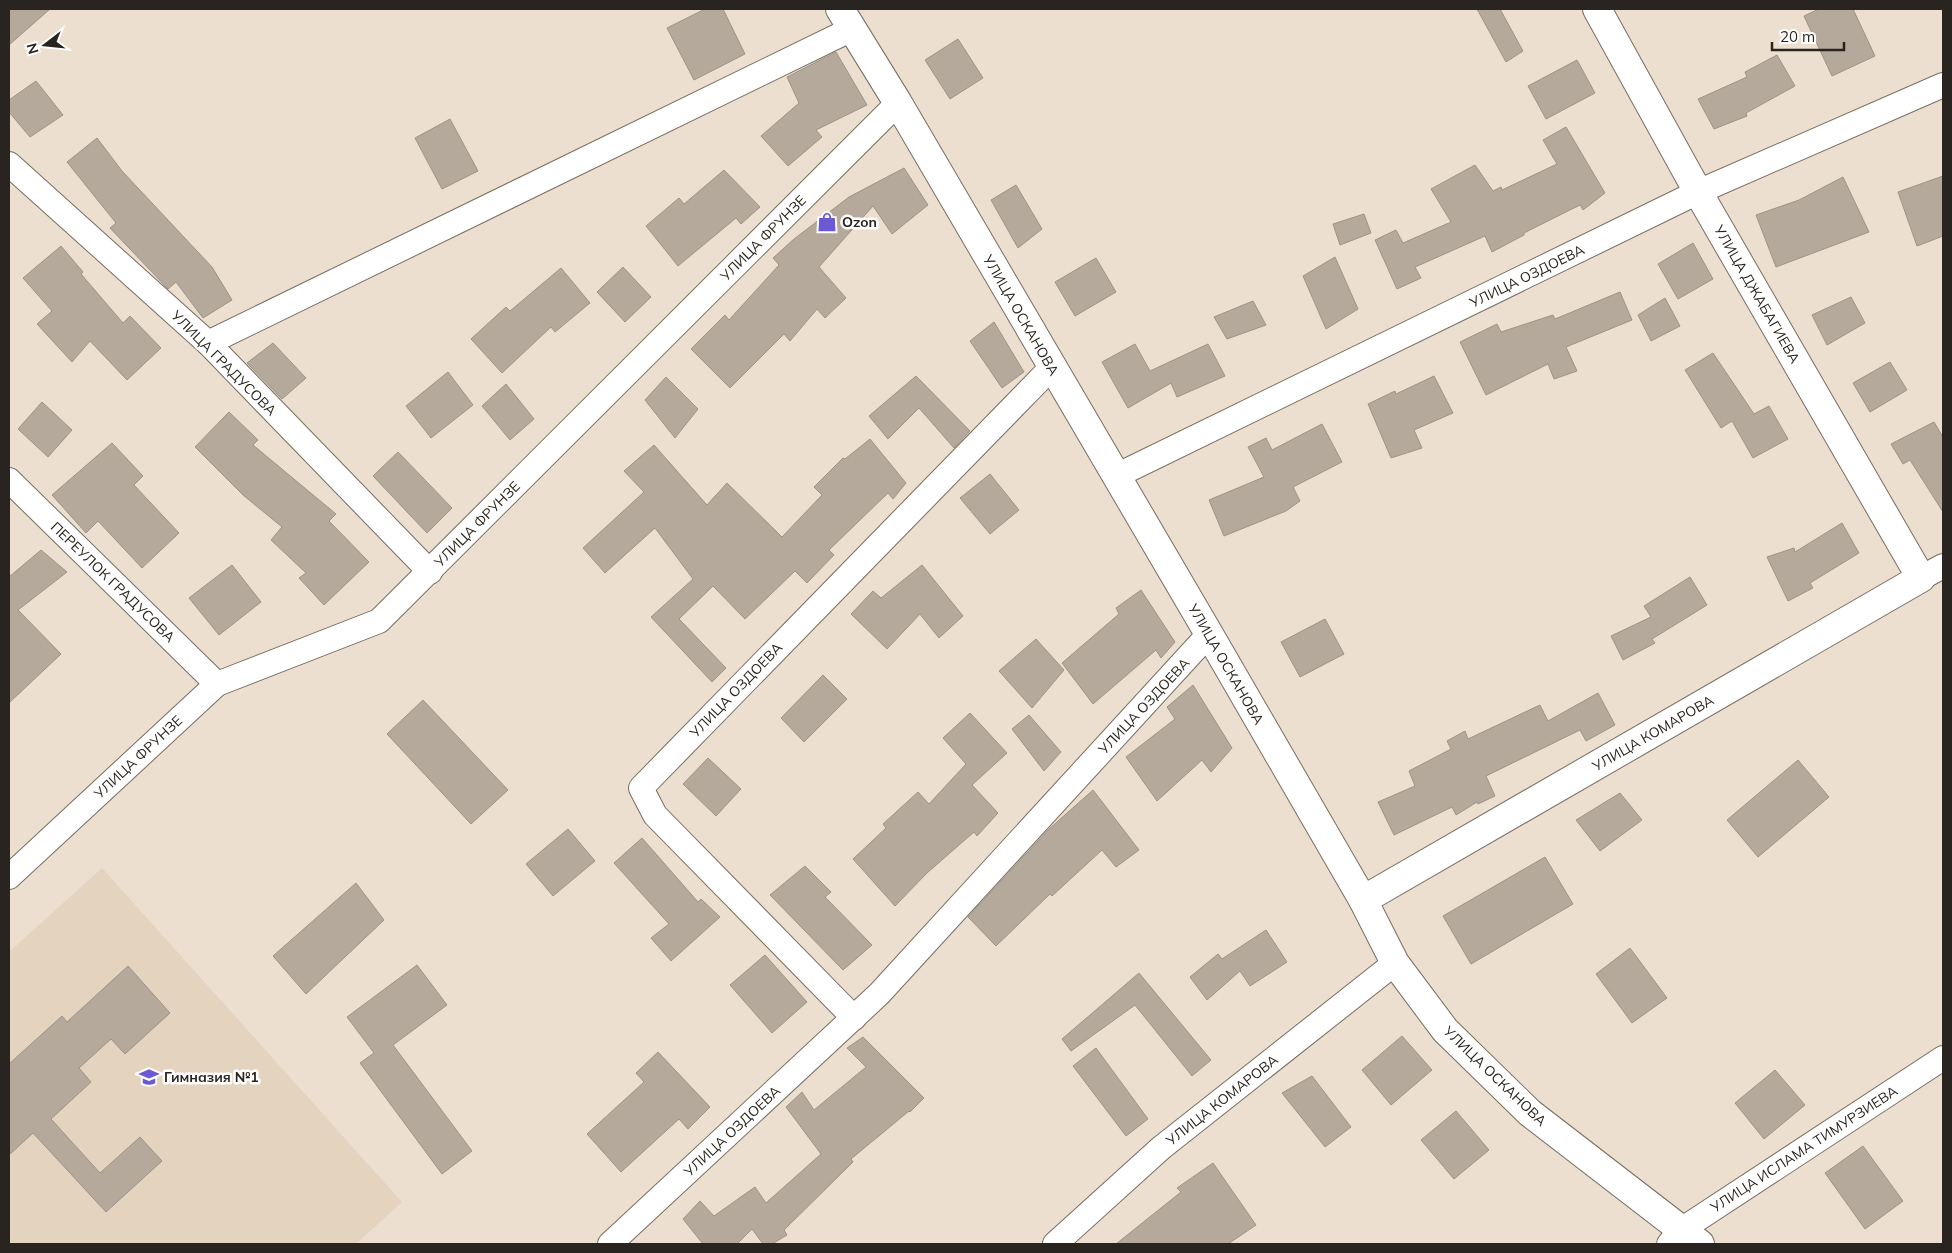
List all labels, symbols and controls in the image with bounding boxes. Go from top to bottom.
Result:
north arrow [20,20,70,70]
scale bar [1772,20,1844,52]
text: 20 m [1780,27,1815,46]
text: N [22,41,43,56]
street label: УЛИЦА ФРУНЗЕ [716,191,810,285]
shop icon: Ozon [816,211,838,233]
place label: Ozon [842,213,877,231]
street label: УЛИЦА ДЖАБАГИЕВА [1710,221,1804,367]
street label: УЛИЦА ОЗДОЕВА [1466,240,1588,312]
street label: УЛИЦА ОСКАНОВА [979,251,1063,379]
street label: УЛИЦА ГРАДУСОВА [167,306,281,420]
street label: УЛИЦА ФРУНЗЕ [430,477,524,571]
street label: ПЕРЕУЛОК ГРАДУСОВА [47,518,179,647]
street label: УЛИЦА ОСКАНОВА [1184,600,1268,728]
street label: УЛИЦА ОЗДОЕВА [685,638,787,742]
street label: УЛИЦА ОЗДОЕВА [1094,653,1194,759]
street label: УЛИЦА КОМАРОВА [1588,691,1718,776]
street label: УЛИЦА ФРУНЗЕ [89,711,186,803]
street label: УЛИЦА ОСКАНОВА [1439,1021,1551,1130]
street label: УЛИЦА КОМАРОВА [1162,1050,1282,1150]
school or university icon: Гимназия №1 [138,1066,160,1088]
place label: Гимназия №1 [164,1068,259,1086]
street label: УЛИЦА ОЗДОЕВА [679,1081,785,1181]
street label: УЛИЦА ИСЛАМА ТИМУРЗИЕВА [1706,1081,1901,1217]

